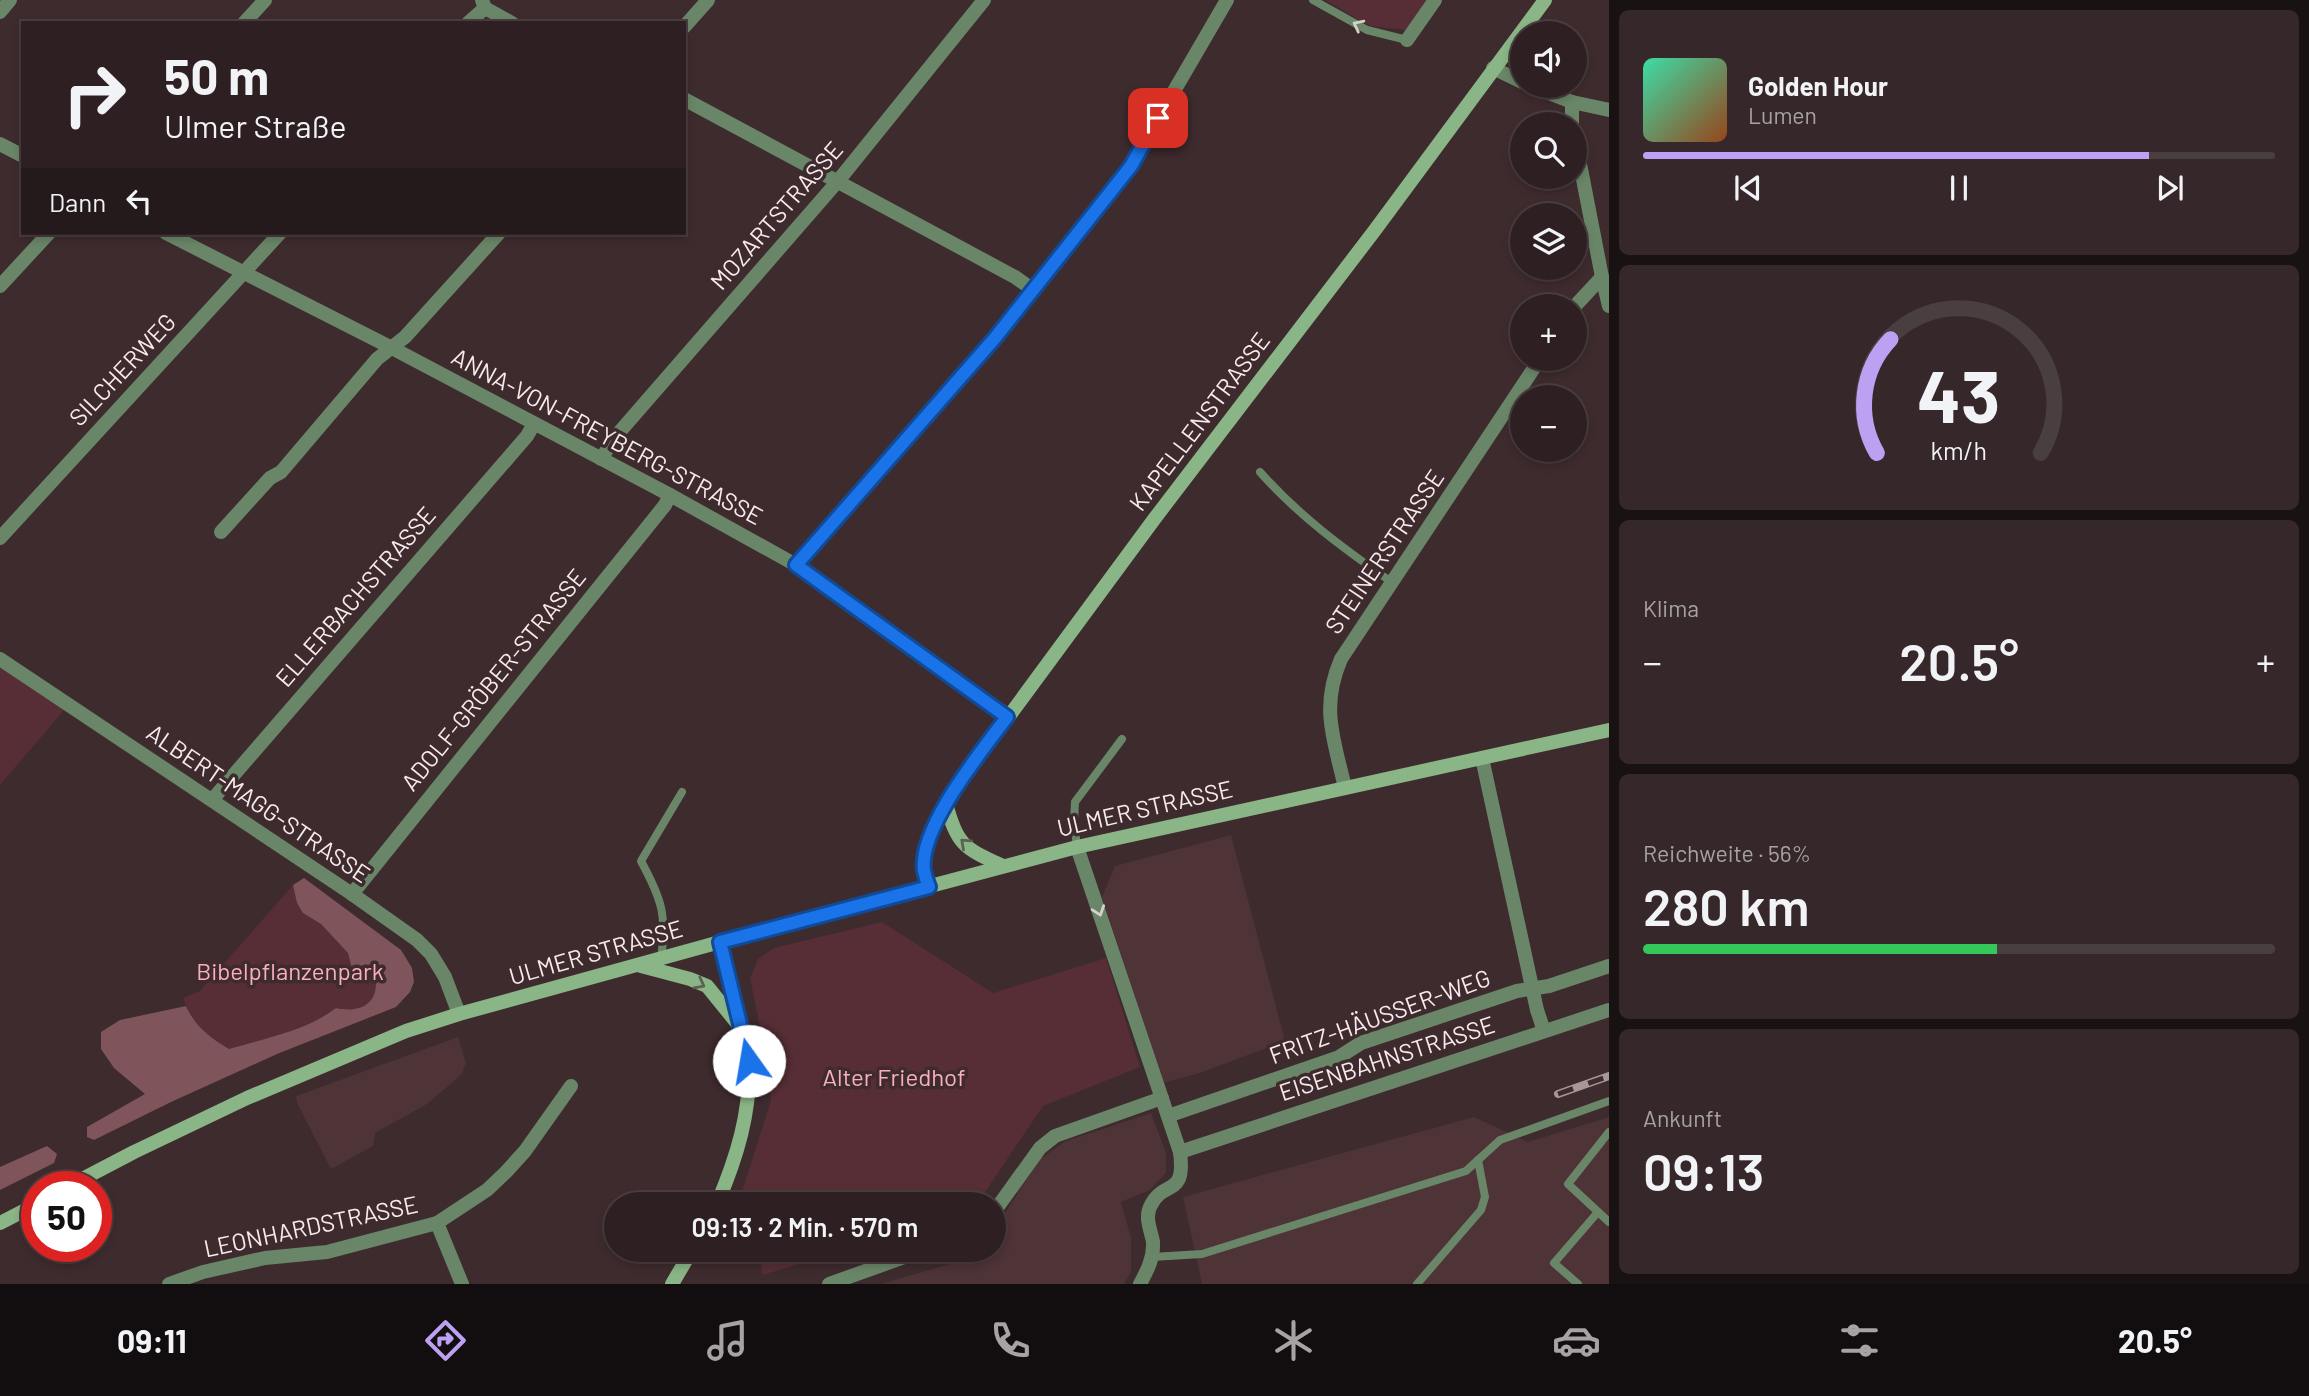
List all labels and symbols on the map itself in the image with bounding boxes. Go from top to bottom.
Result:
one-way arrow [1353,19,1365,33]
pin [1128,88,1188,148]
street label: MOZARTSTRASSE [704,135,848,295]
street label: SILCHERWEG [63,307,181,431]
street label: KAPELLENSTRASSE [1122,326,1275,516]
street label: ANNA-VON-FREYBERG-STRASSE [447,341,768,530]
street label: STEINERSTRASSE [1318,463,1449,639]
street label: ELLERBACHSTRASSE [269,500,441,692]
street label: ADOLF-GRÖBER-STRASSE [394,562,591,796]
street label: ALBERT-MAGG-STRASSE [142,717,376,888]
street label: ULMER STRASSE [1054,773,1235,842]
one-way arrow [960,839,973,851]
one-way arrow [1091,905,1105,917]
street label: ULMER STRASSE [505,913,686,990]
park label: Bibelpflanzenpark [196,956,384,985]
street label: FRITZ-HÄUSSER-WEG [1265,962,1494,1069]
one-way arrow [693,976,705,989]
street label: EISENBAHNSTRASSE [1275,1009,1498,1106]
position arrow [712,1024,786,1098]
park label: Alter Friedhof [822,1062,966,1091]
speed limit sign: 50 [21,1171,112,1262]
street label: LEONHARDSTRASSE [201,1189,420,1262]

